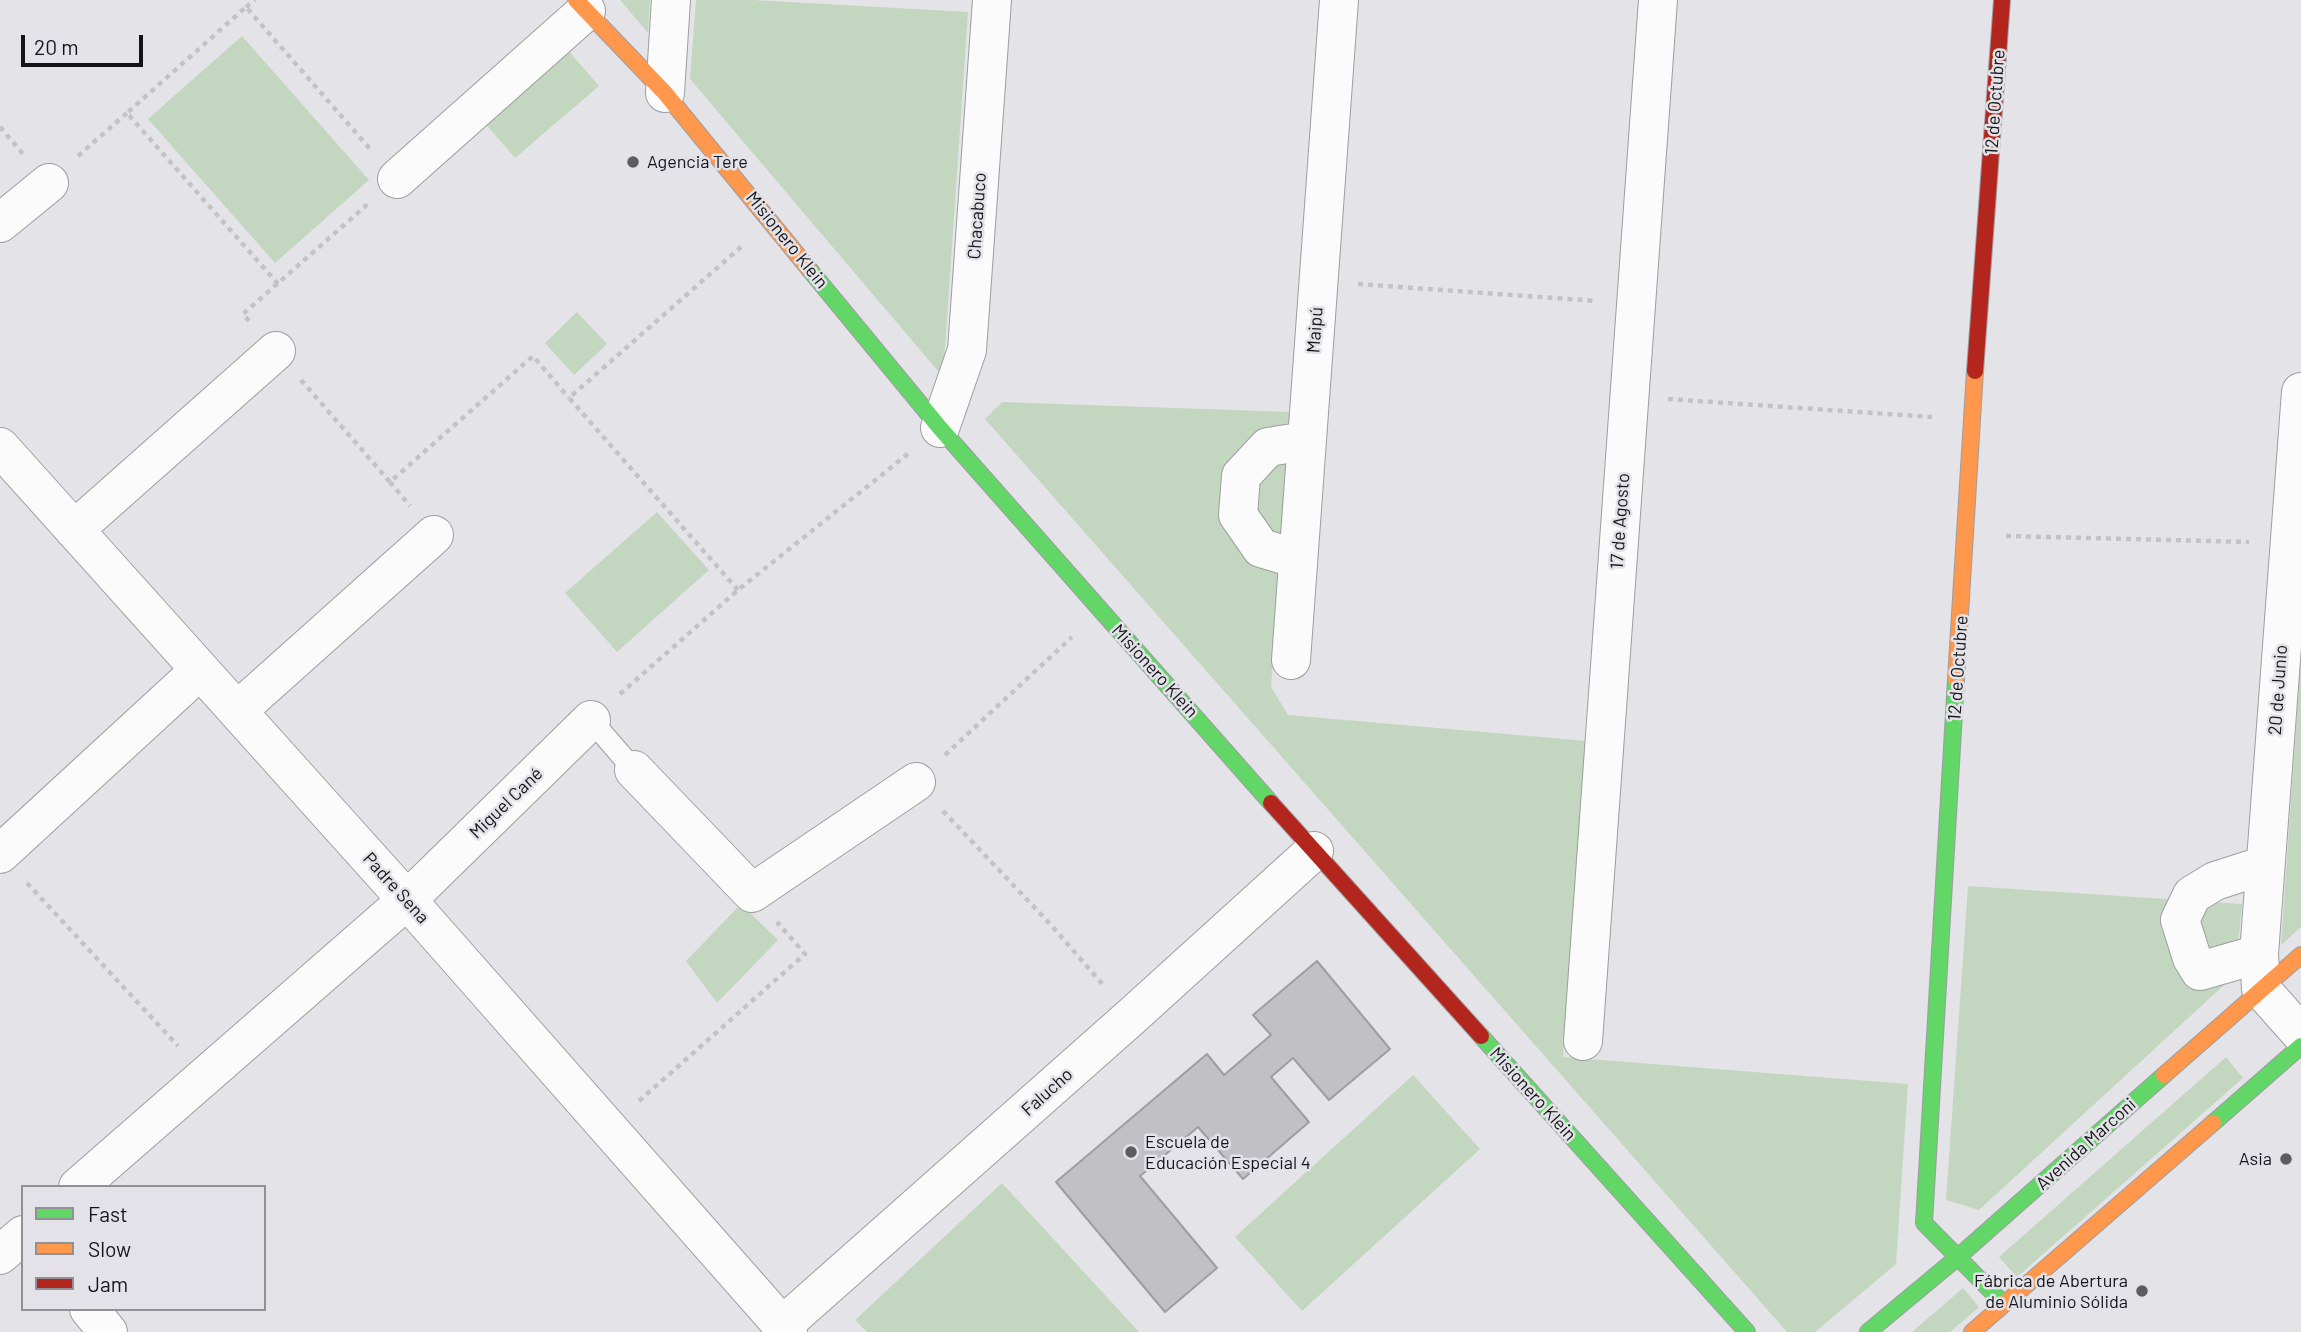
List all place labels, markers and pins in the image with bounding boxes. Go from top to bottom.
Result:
place label: Agencia Tere [647,151,748,173]
marker: Agencia Tere [625,154,641,170]
place label: Escuela de Educación Especial 4 [1145,1131,1311,1174]
marker: Escuela de Educación Especial 4 [1123,1144,1139,1160]
place label: Asia [2239,1148,2272,1170]
marker: Asia [2278,1151,2294,1167]
place label: Fábrica de Abertura de Aluminio Sólida [1974,1270,2128,1312]
marker: Fábrica de Abertura de Aluminio Sólida [2134,1283,2150,1299]

